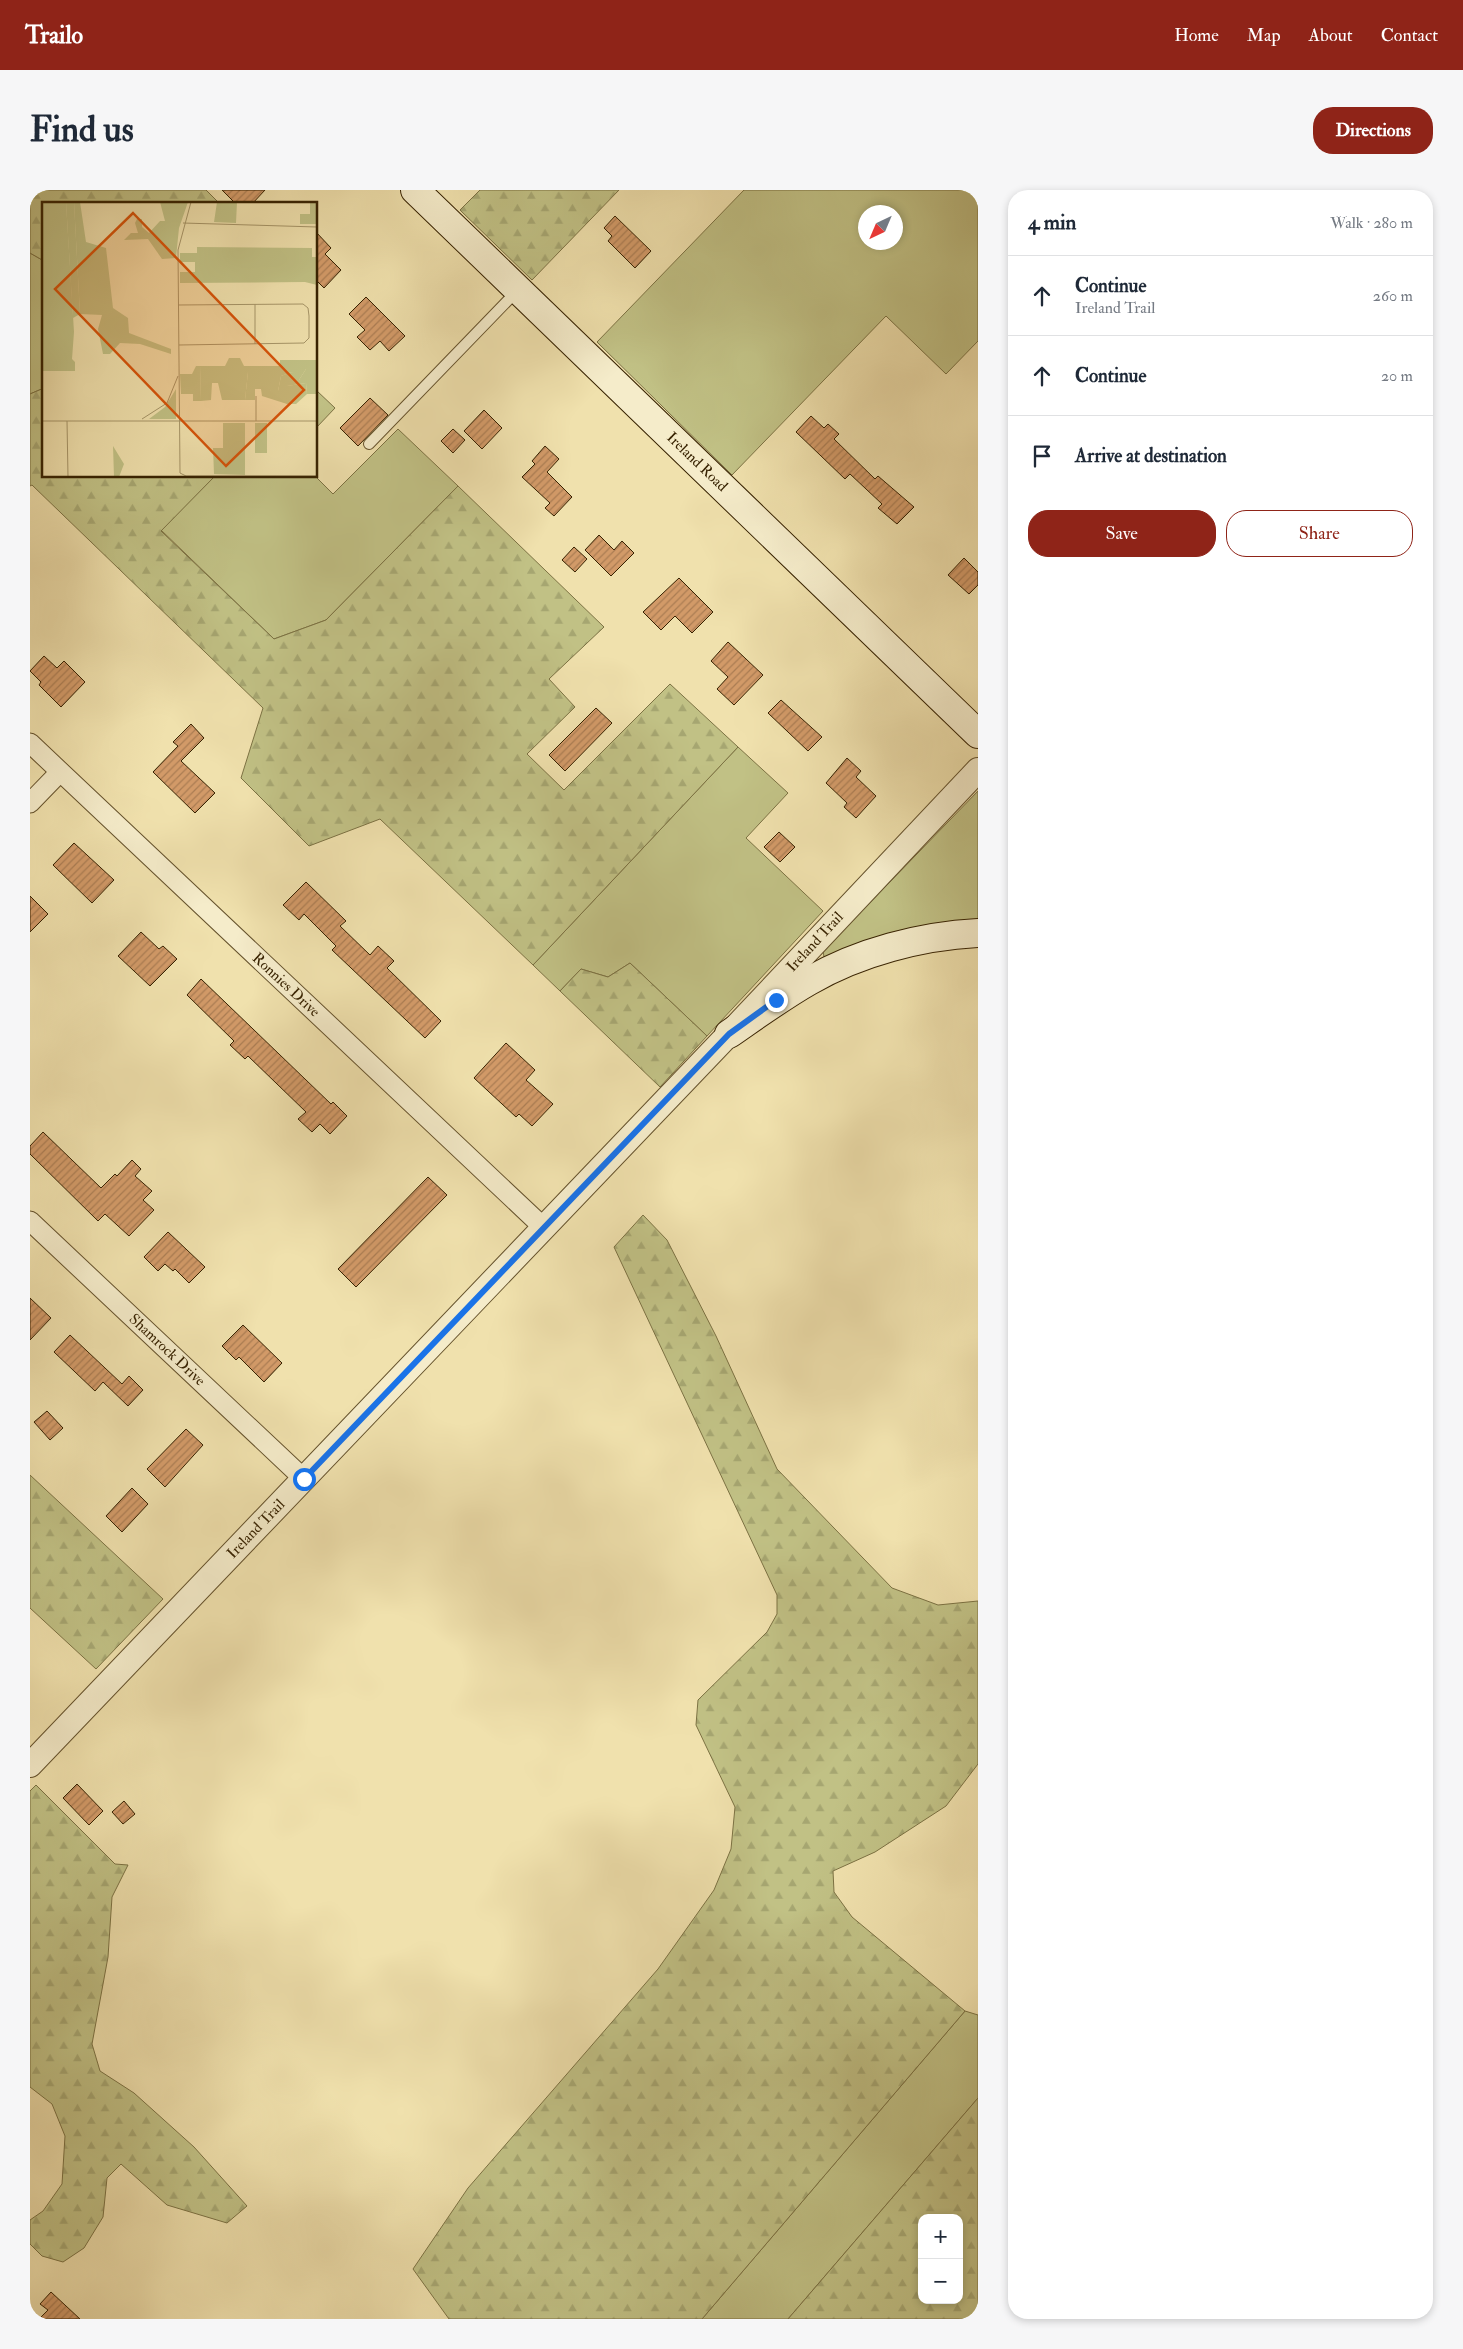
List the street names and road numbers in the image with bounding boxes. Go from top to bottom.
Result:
street label: Ireland Road [663,428,732,496]
street label: Ireland Trail [782,908,848,976]
street label: Ronnies Drive [248,949,324,1021]
street label: Shamrock Drive [125,1310,209,1390]
street label: Ireland Trail [223,1495,289,1563]

